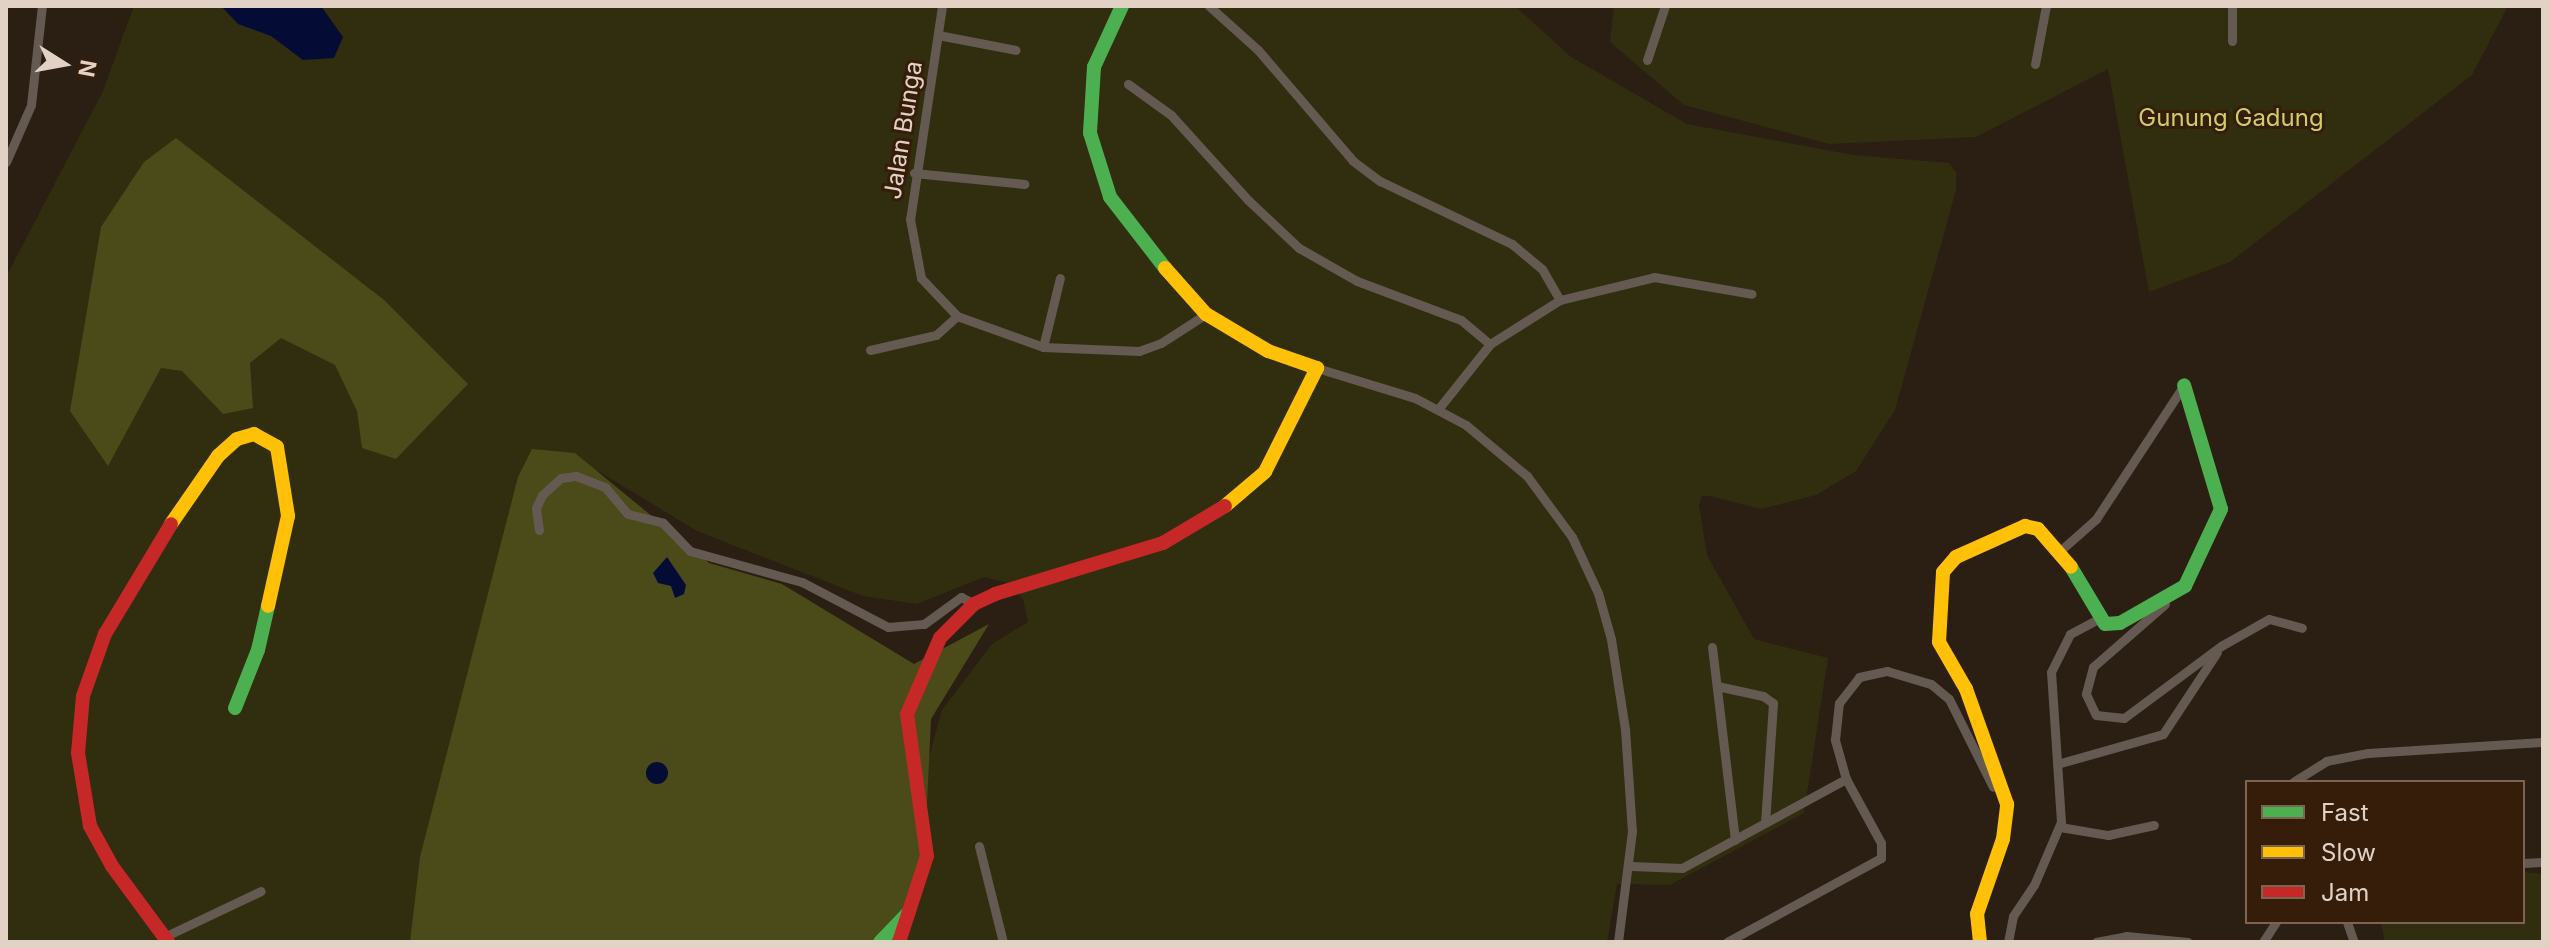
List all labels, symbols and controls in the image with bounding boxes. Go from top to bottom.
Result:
north arrow [24,24,104,104]
text: N [73,58,102,79]
street label: Jalan Bunga [878,59,928,201]
park label: Gunung Gadung [2138,104,2324,132]
legend [2245,780,2525,924]
text: Fast [2321,798,2369,827]
text: Slow [2321,838,2376,867]
text: Jam [2321,878,2369,907]

